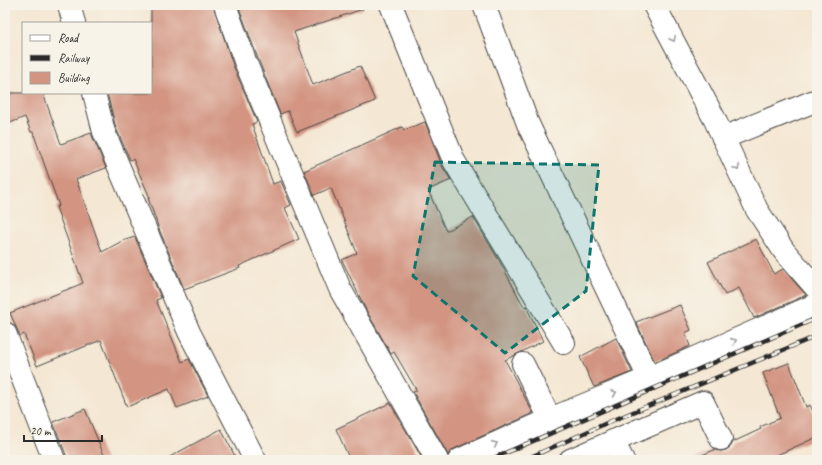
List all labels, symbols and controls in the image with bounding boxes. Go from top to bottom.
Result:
legend [22,22,152,94]
text: Road [58,30,80,46]
one-way arrow [668,35,676,42]
text: Railway [58,50,90,66]
text: Building [58,70,90,86]
one-way arrow [732,164,740,171]
one-way arrow [729,338,737,346]
one-way arrow [611,389,618,397]
scale bar [24,417,102,443]
text: 20 m [30,423,52,439]
one-way arrow [491,441,498,449]

